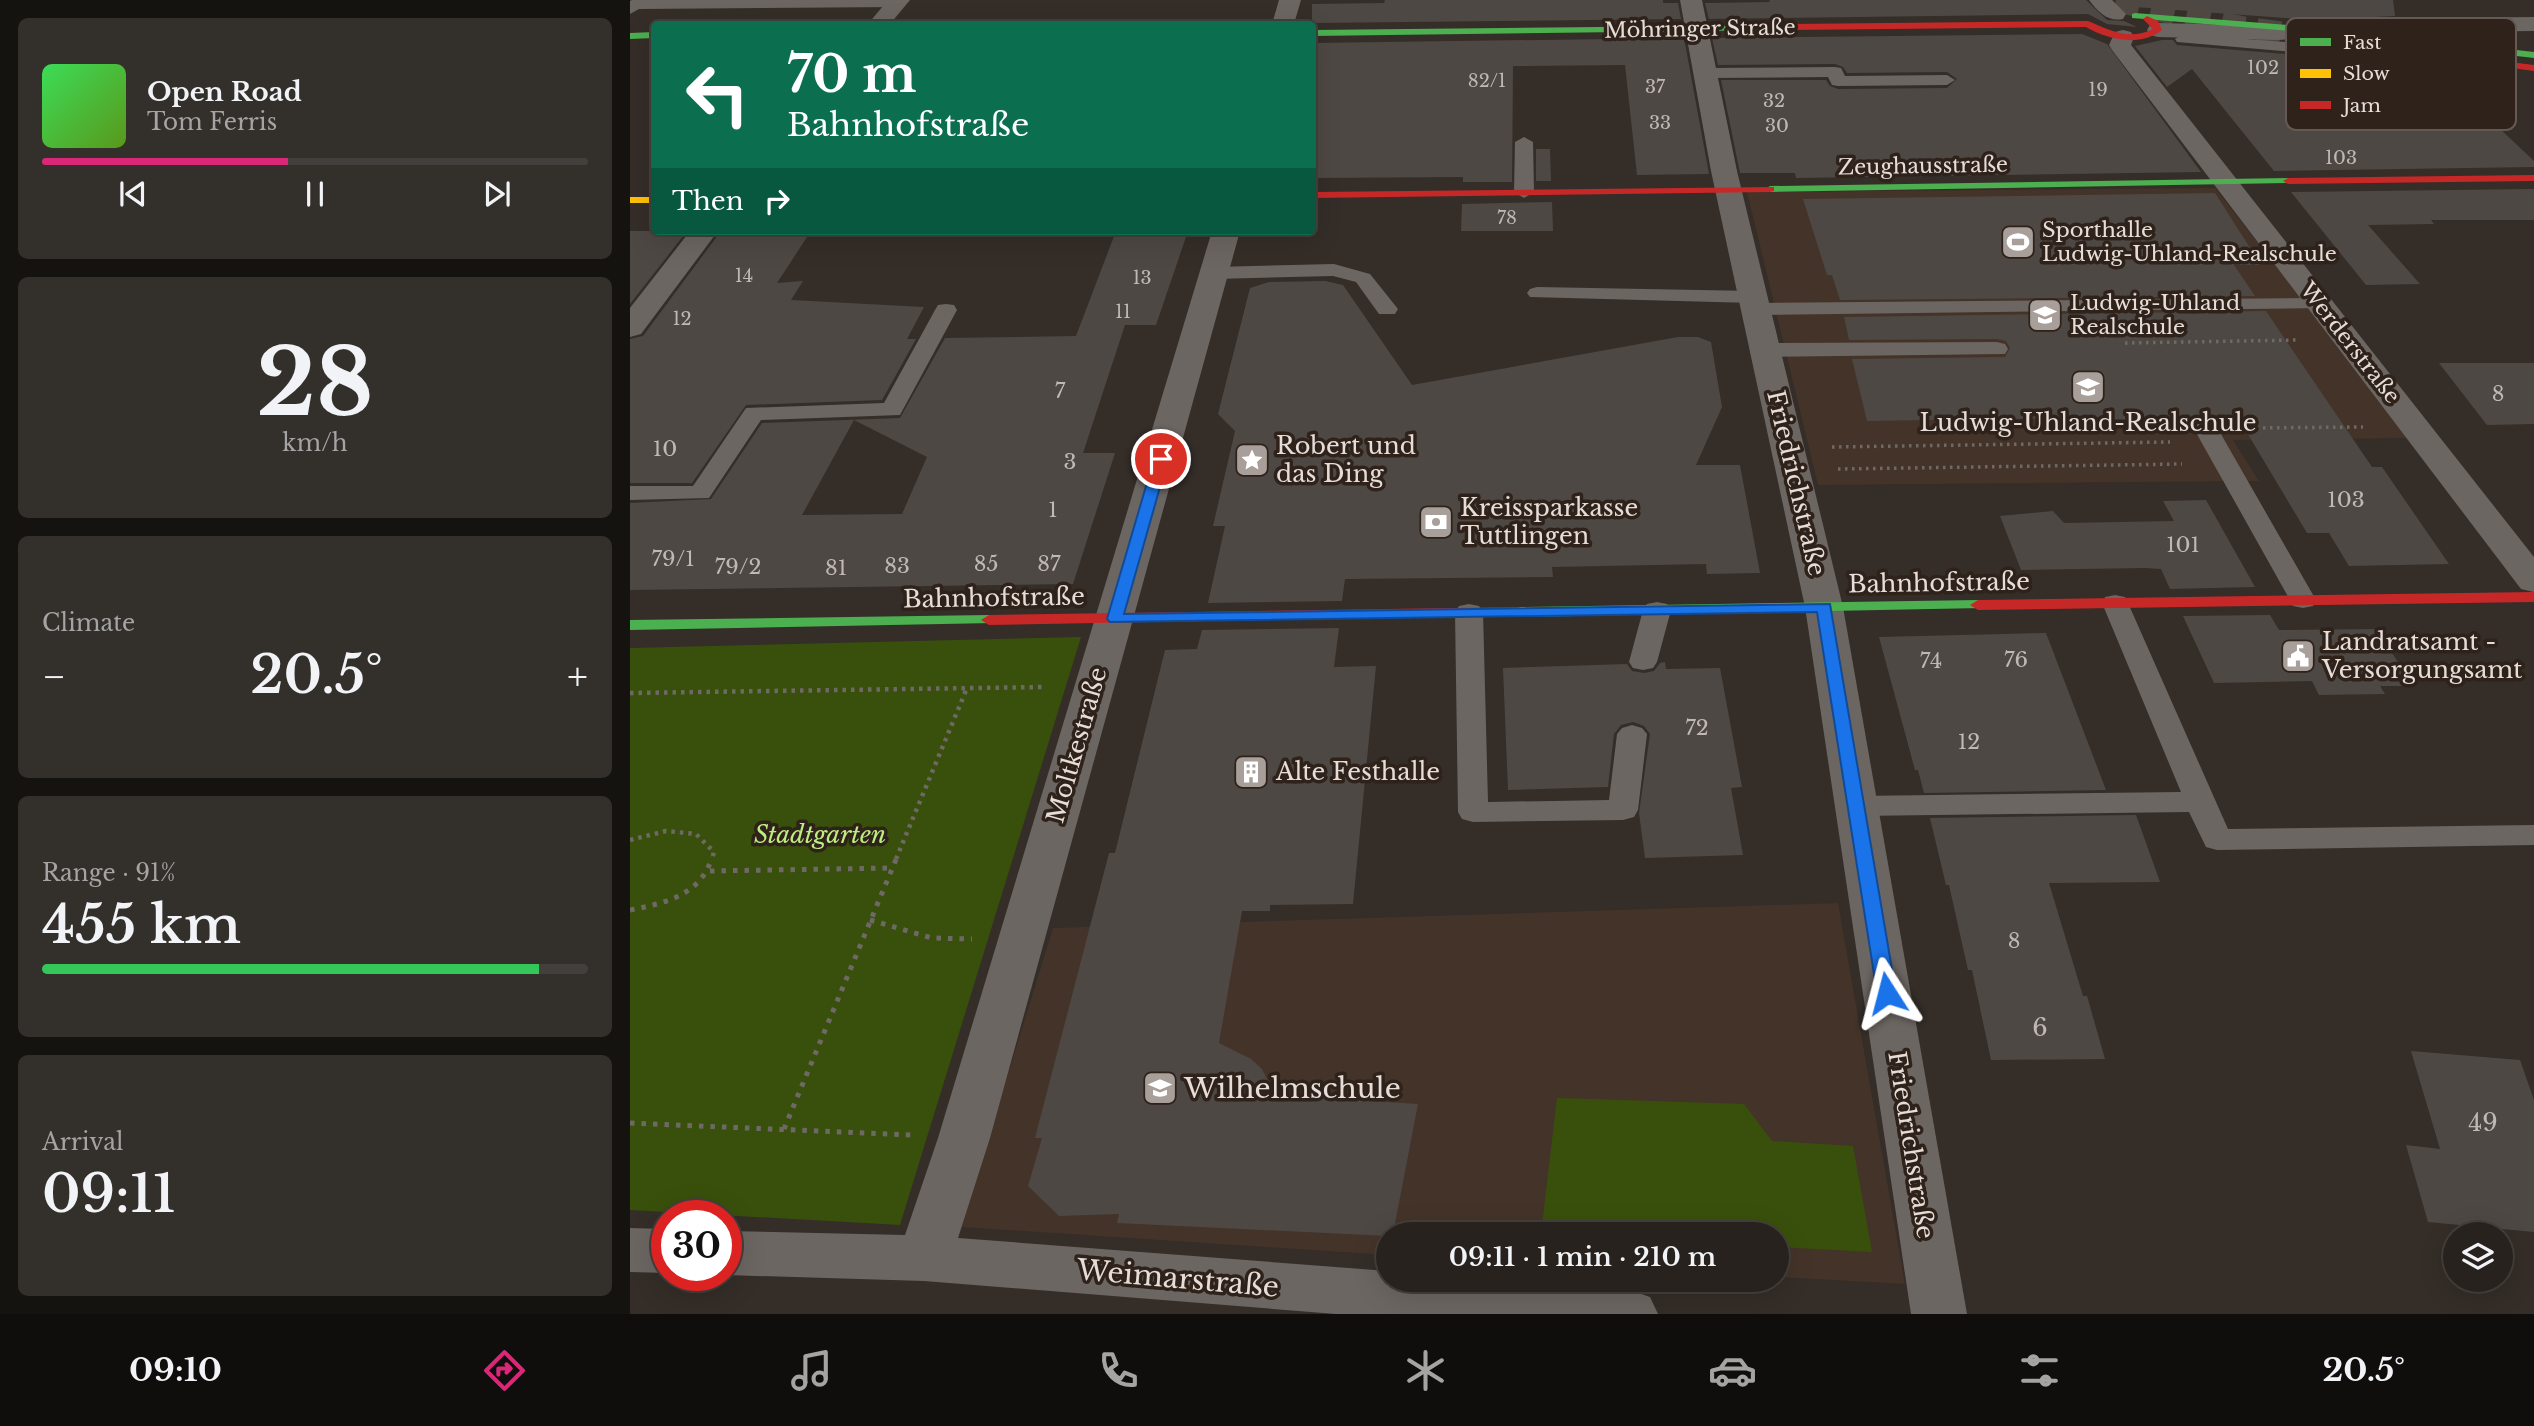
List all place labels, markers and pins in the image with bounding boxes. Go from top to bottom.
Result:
place label: Sporthalle Ludwig-Uhland-Realschule [2042,217,2337,267]
sports icon: Sporthalle Ludwig-Uhland-Realschule [1999,223,2037,261]
place label: Ludwig-Uhland Realschule [2070,290,2240,340]
school or university icon: Ludwig-Uhland Realschule [2026,296,2064,334]
school or university icon: Ludwig-Uhland-Realschule [2069,368,2107,406]
place label: Ludwig-Uhland-Realschule [1920,408,2256,437]
pin [1131,429,1191,489]
place label: Robert und das Ding [1276,431,1416,488]
place icon: Robert und das Ding [1233,441,1271,479]
place label: Kreissparkasse Tuttlingen [1460,493,1638,550]
bank icon: Kreissparkasse Tuttlingen [1417,503,1455,541]
place label: Landratsamt - Versorgungsamt [2321,627,2522,684]
public building icon: Landratsamt - Versorgungsamt [2279,637,2317,675]
building icon: Alte Festhalle [1232,753,1270,791]
place label: Alte Festhalle [1275,757,1440,786]
school or university icon: Wilhelmschule [1141,1069,1179,1107]
place label: Wilhelmschule [1183,1071,1401,1106]

